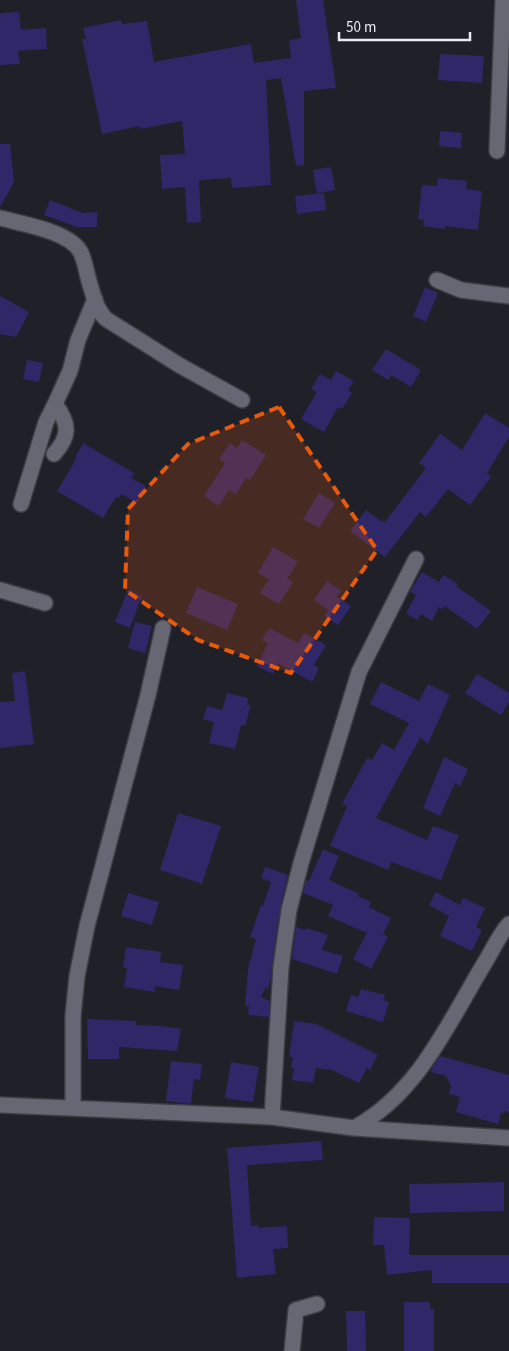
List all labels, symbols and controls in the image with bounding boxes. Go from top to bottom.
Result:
scale bar [339,10,470,42]
text: 50 m [346,17,376,38]

